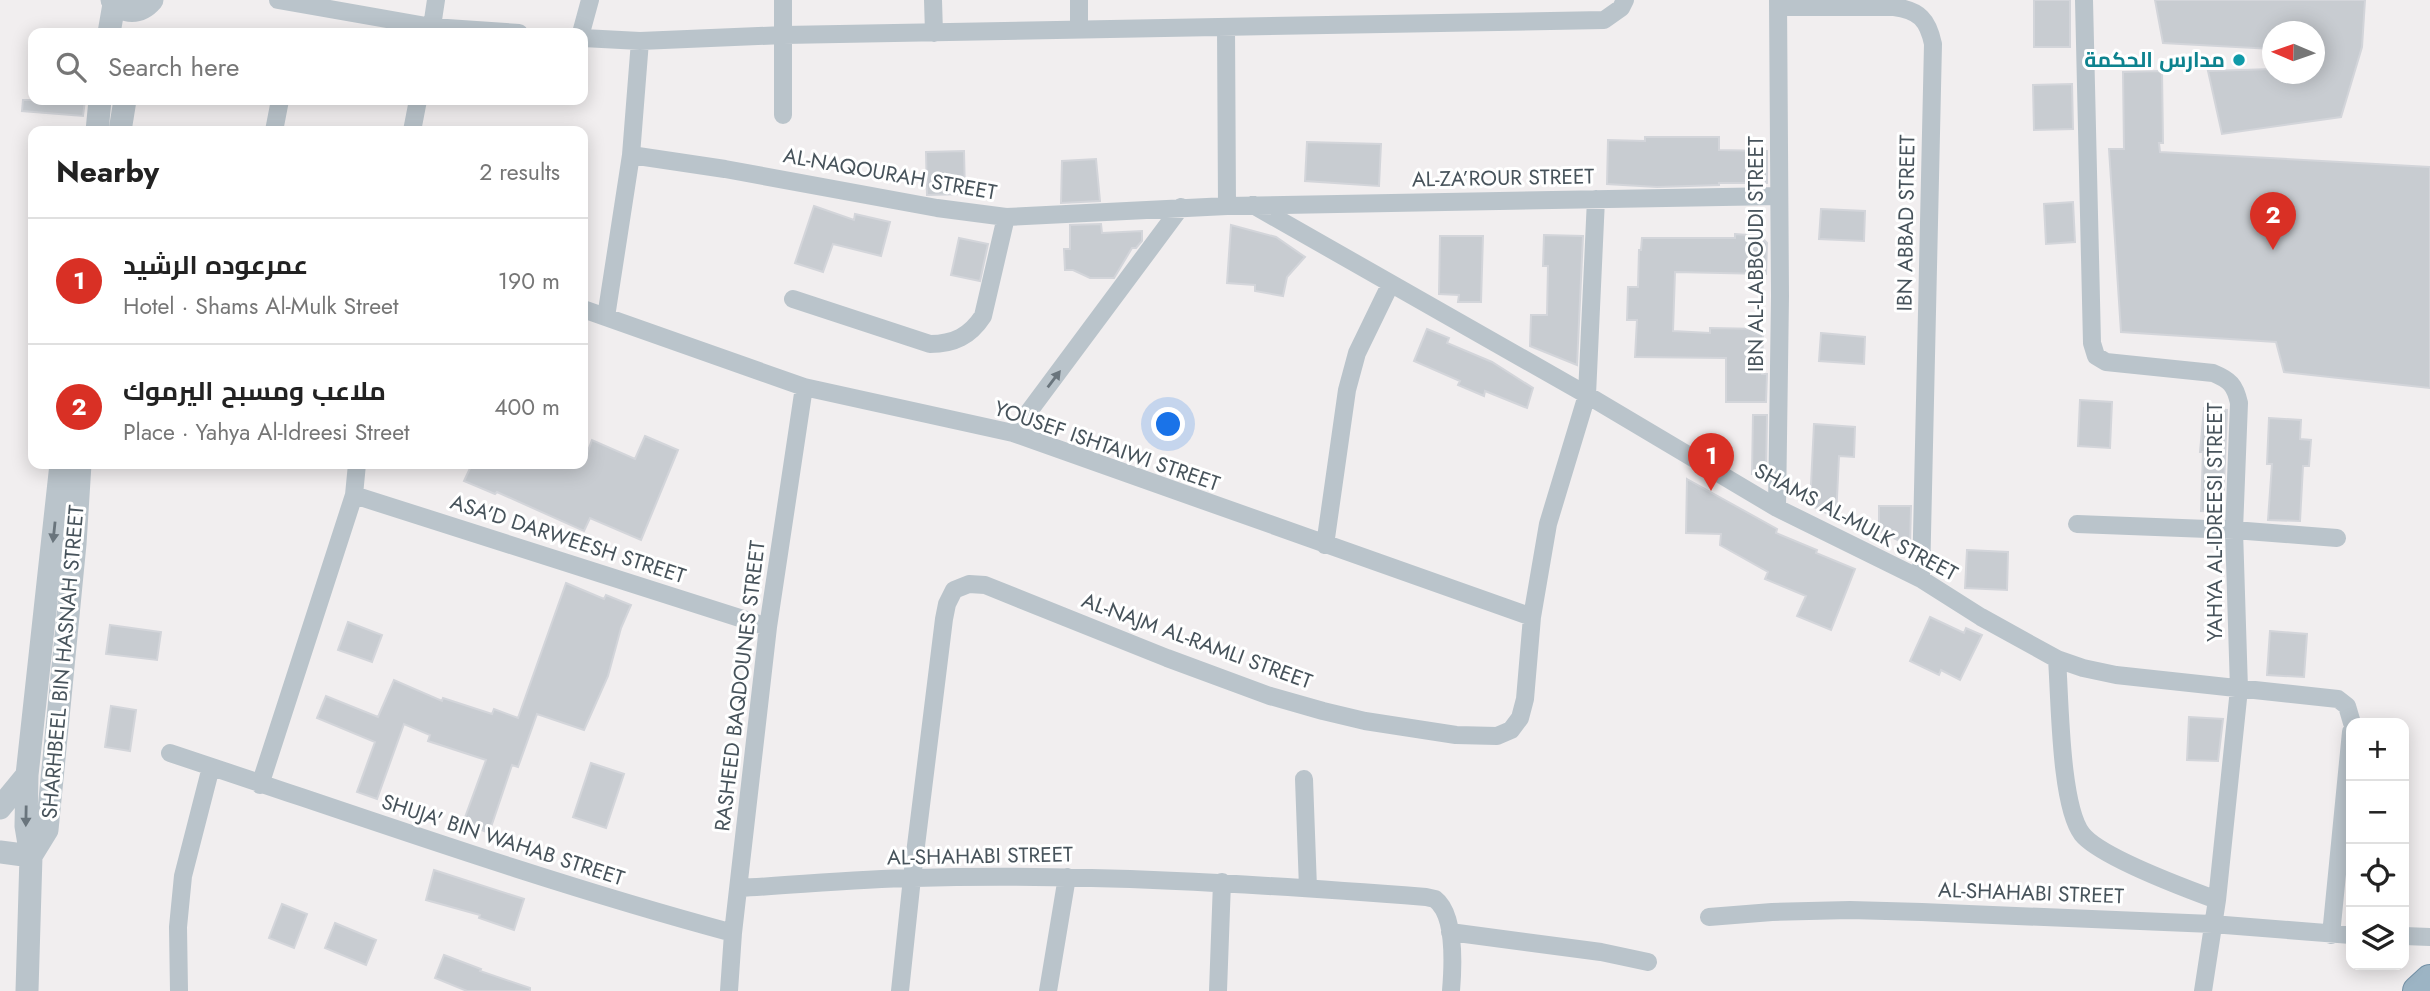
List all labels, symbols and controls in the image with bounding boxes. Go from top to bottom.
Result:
north arrow [2262,21,2325,84]
search box [28,28,588,105]
place label: مدارس الحكمة [2084,45,2225,75]
icon: search [52,48,90,86]
text: Search here [108,48,240,86]
marker: مدارس الحكمة [2231,52,2247,68]
street label: IBN ABBAD STREET [1889,134,1923,312]
street label: IBN AL-LABBOUDI STREET [1741,136,1771,372]
street label: AL-NAQOURAH STREET [781,140,999,208]
text: Nearby [56,150,159,193]
text: 2 results [479,155,560,189]
street label: AL-ZA’ROUR STREET [1412,161,1595,195]
pin: 2 [2250,192,2296,250]
text: عمرعوده الرشيد [123,246,308,284]
text: 1 [73,264,85,298]
text: 190 m [498,264,560,298]
text: Hotel · Shams Al-Mulk Street [123,289,398,323]
one-way arrow [1046,370,1060,388]
text: ملاعب ومسبح اليرموك [123,372,386,410]
text: 2 [71,390,87,424]
text: 400 m [494,390,560,424]
street label: YOUSEF ISHTAIWI STREET [990,393,1224,499]
street label: YAHYA AL-IDREESI STREET [2200,402,2230,642]
your location [1151,407,1185,441]
text: Place · Yahya Al-Idreesi Street [123,415,410,449]
pin: 1 [1688,433,1734,491]
street label: SHAMS AL-MULK STREET [1749,456,1963,589]
street label: ASA'D DARWEESH STREET [446,487,690,591]
street label: SHARHBEEL BIN HASNAH STREET [34,504,92,820]
one-way arrow [48,521,59,543]
street label: RASHEED BAQDOUNES STREET [707,539,773,833]
street label: AL-NAJM AL-RAMLI STREET [1078,585,1317,697]
map controls [2346,718,2409,970]
button: + [2346,718,2409,781]
button: − [2346,781,2409,844]
street label: SHUJA' BIN WAHAB STREET [378,787,629,894]
one-way arrow [20,805,32,827]
street label: AL-SHAHABI STREET [887,839,1073,873]
button: locate [2346,844,2409,907]
street label: AL-SHAHABI STREET [1938,875,2125,911]
button: layers [2346,907,2409,970]

